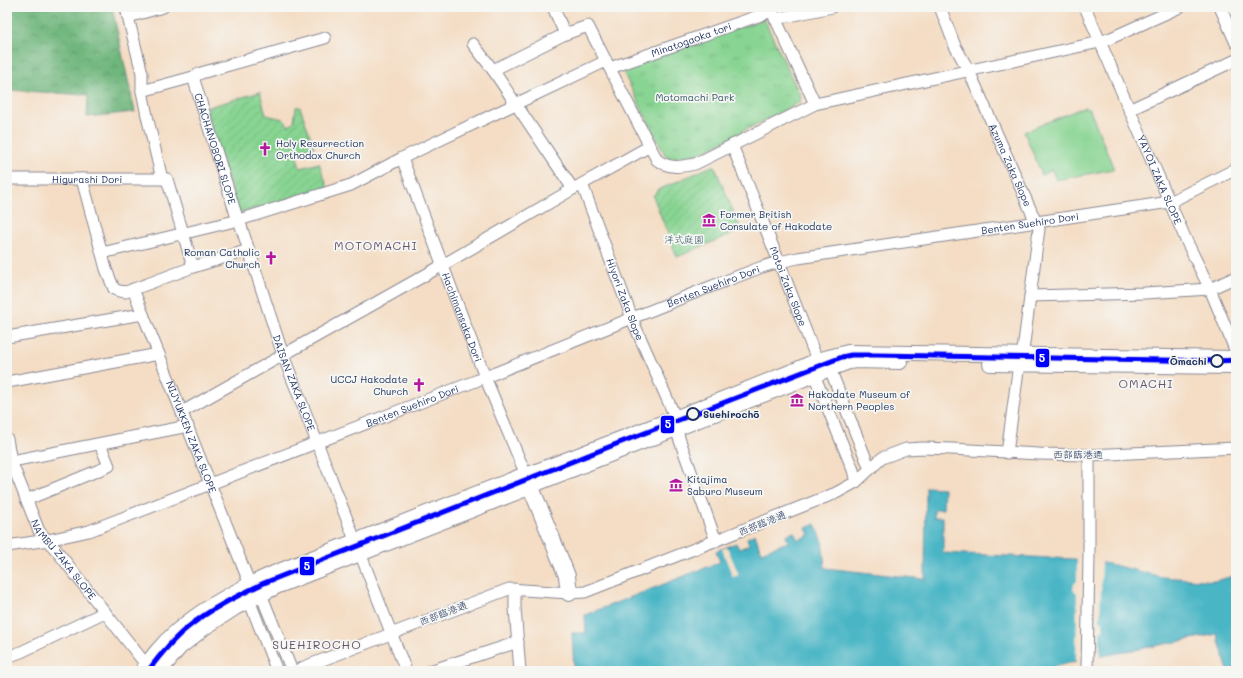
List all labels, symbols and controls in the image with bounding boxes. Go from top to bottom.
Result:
street label: Minatogaoka tori [649,19,733,60]
park label: Motomachi Park [656,90,734,104]
street label: CHACHANOBORI SLOPE [191,91,239,206]
street label: Azuma Zaka Slope [986,121,1035,209]
street label: YAYOI ZAKA SLOPE [1134,133,1185,227]
place label: Holy Resurrection Orthodox Church [276,136,364,162]
church icon: Holy Resurrection Orthodox Church [257,141,273,157]
street label: Higurashi Dori [52,172,122,186]
place label: Former British Consulate of Hakodate [720,207,832,233]
street label: Benten Suehiro Dori [980,209,1080,237]
museum icon: Former British Consulate of Hakodate [701,212,717,228]
park label: 洋式庭園 [664,232,704,246]
district label: MOTOMACHI [334,237,418,253]
street label: Motoi Zaka Slope [766,244,810,328]
place label: Roman Catholic Church [184,245,260,271]
church icon: Roman Catholic Church [263,250,279,266]
street label: Hiyori Zaka Slope [603,256,647,342]
street label: Benten Suehiro Dori [665,262,762,310]
street label: Hachimansaka Dori [439,270,486,364]
street label: DAISAN ZAKA SLOPE [270,333,319,433]
line badge: 5 [1035,348,1050,368]
text: 5 [1039,350,1046,365]
place label: Ōmachi [1170,354,1207,368]
marker: Ōmachi [1210,354,1224,368]
place label: UCCJ Hakodate Church [331,372,408,398]
district label: OMACHI [1118,375,1174,391]
church icon: UCCJ Hakodate Church [411,377,427,393]
street label: NIJYUKKEN ZAKA SLOPE [163,379,220,495]
street label: Benten Suehiro Dori [364,381,461,430]
place label: Hakodate Museum of Northern Peoples [808,387,911,413]
museum icon: Hakodate Museum of Northern Peoples [789,392,805,408]
marker: Suehirochō [686,407,700,421]
place label: Suehirochō [703,407,759,421]
line badge: 5 [660,415,675,434]
text: 5 [665,416,672,431]
street label: 西部臨港通 [1053,447,1103,461]
place label: Kitajima Saburo Museum [687,472,763,498]
museum icon: Kitajima Saburo Museum [668,477,684,493]
street label: 西部臨港通 [736,507,788,539]
street label: NAMBU ZAKA SLOPE [28,517,100,603]
line badge: 5 [299,556,315,576]
text: 5 [304,558,311,573]
street label: 西部臨港通 [417,598,469,628]
district label: SUEHIROCHO [272,636,362,652]

